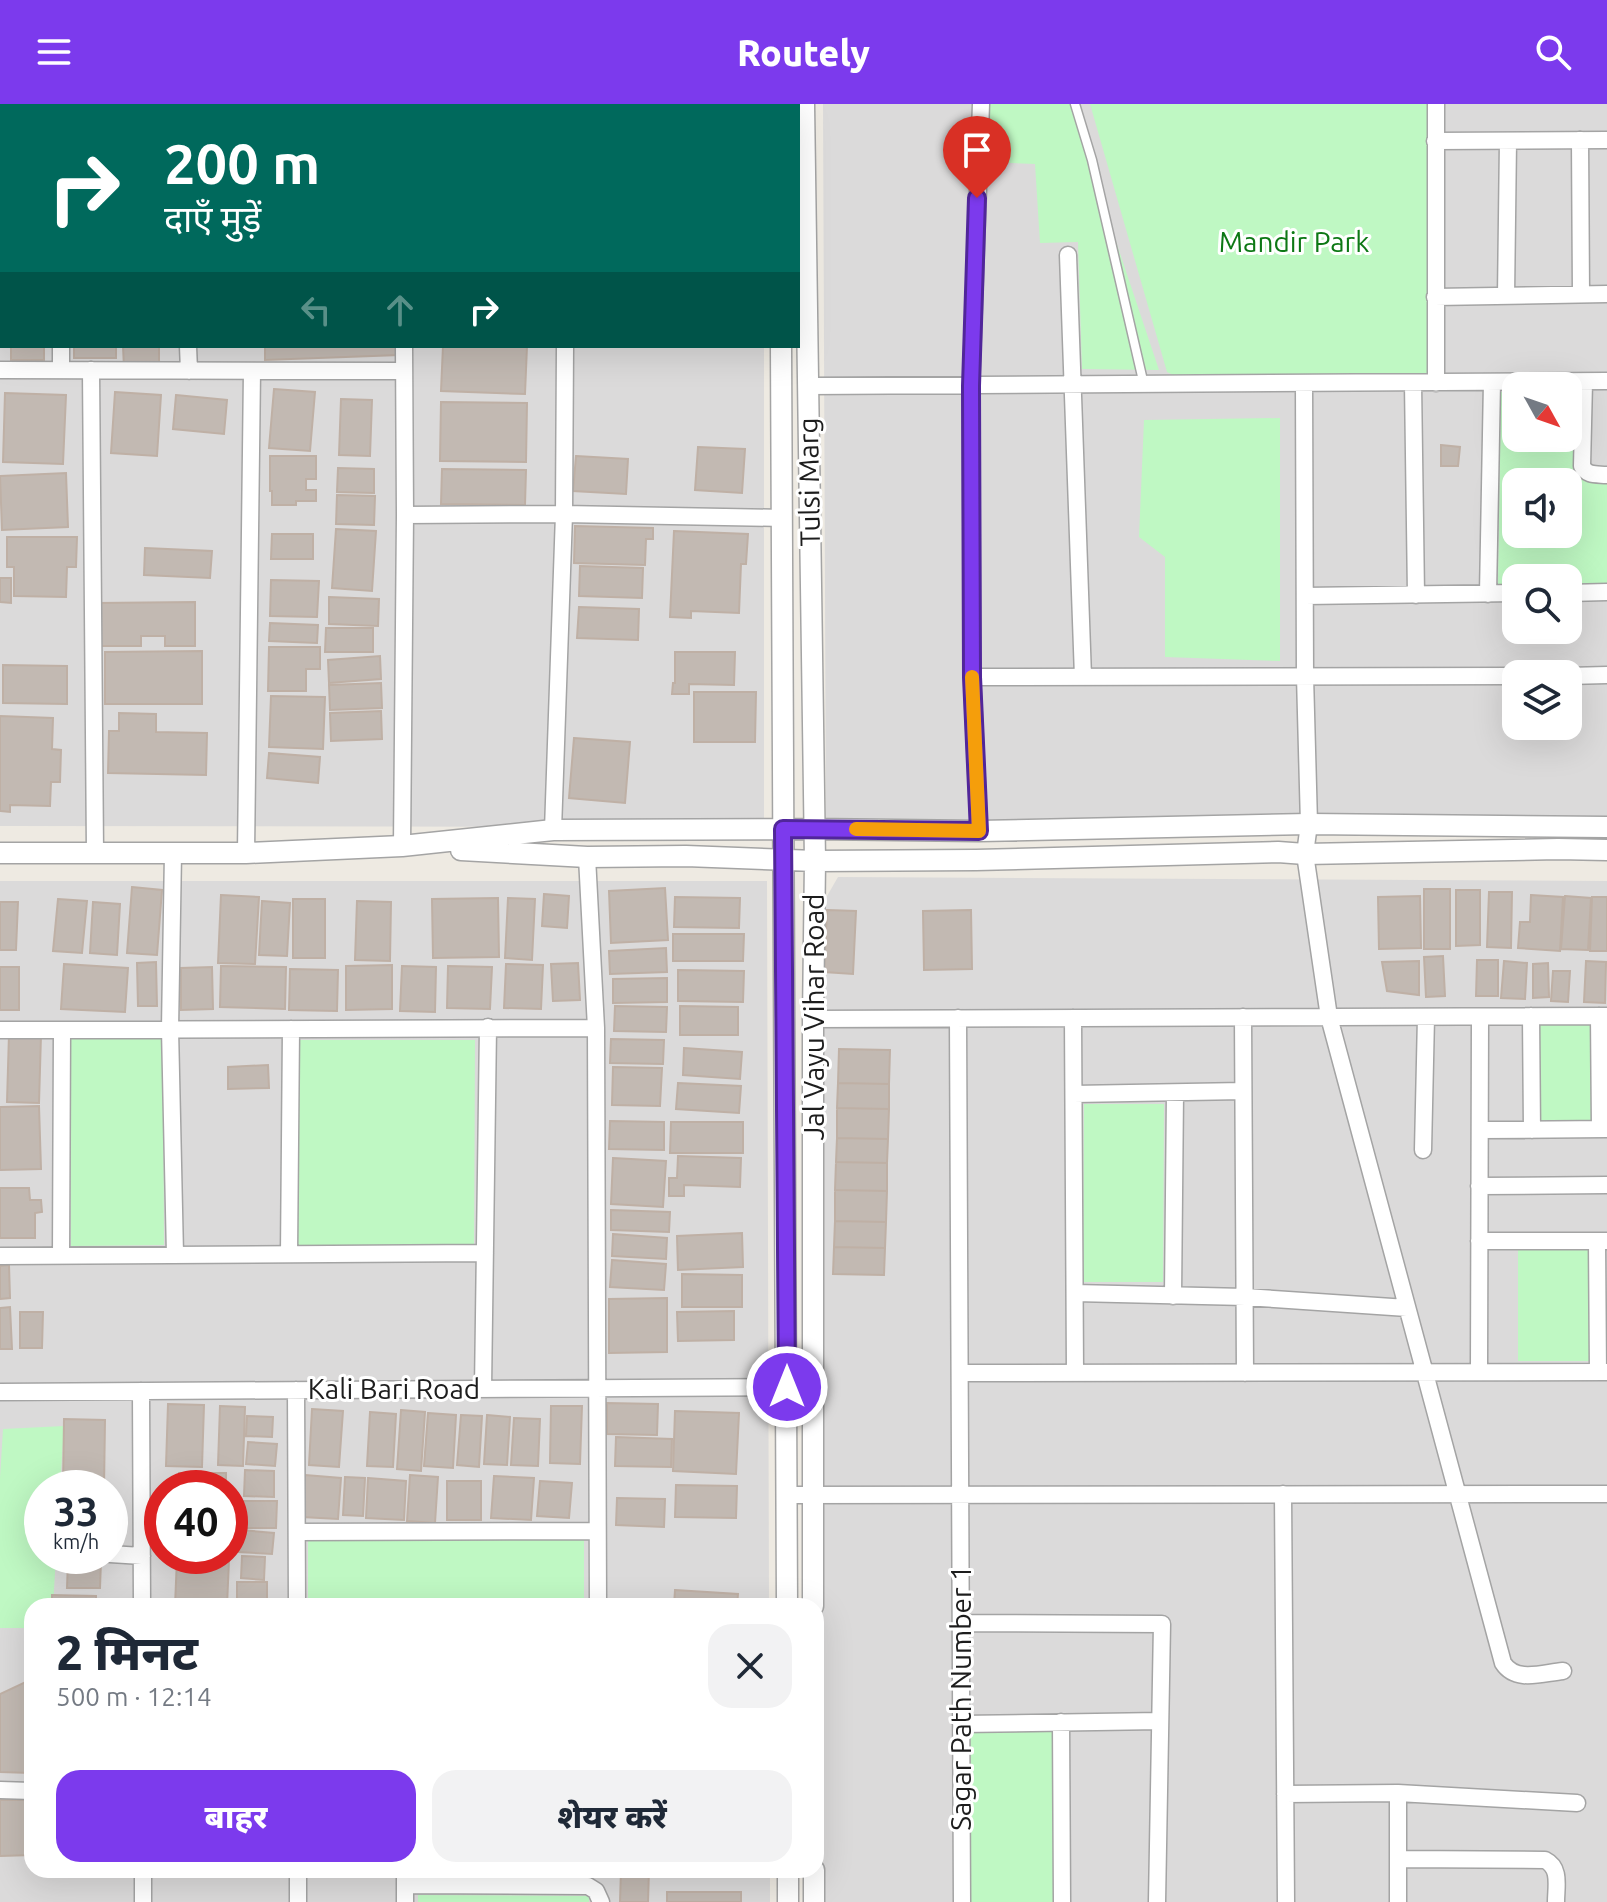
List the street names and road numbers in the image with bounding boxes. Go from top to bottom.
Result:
street label: Tulsi Marg [792,417,825,547]
street label: Jal Vayu Vihar Road [798,894,829,1140]
street label: Kali Bari Road [308,1373,480,1404]
street label: Sagar Path Number 1 [945,1565,976,1831]

